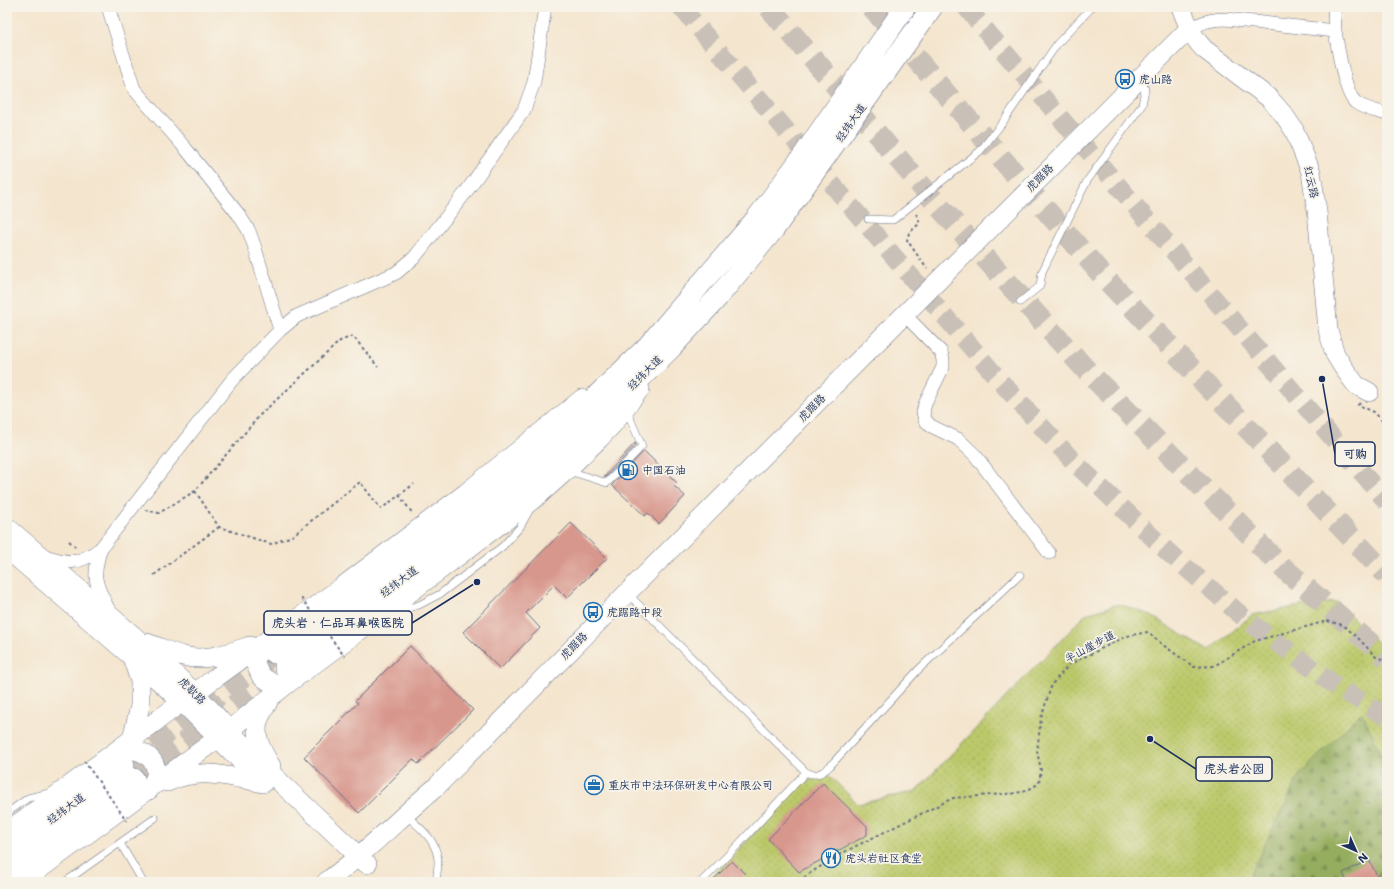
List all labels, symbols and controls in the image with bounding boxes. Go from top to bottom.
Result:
bus stop icon: 虎山路 [1114,68,1136,90]
place label: 虎山路 [1139,72,1172,87]
street label: 经纬大道 [832,101,870,145]
street label: 虎踞路 [1023,161,1057,195]
street label: 红云路 [1300,164,1322,200]
street label: 经纬大道 [624,352,666,394]
street label: 虎踞路 [795,391,829,425]
callout: 可购 [1335,442,1375,466]
text: 可购 [1343,446,1367,462]
fuel station icon: 中国石油 [617,459,639,481]
place label: 中国石油 [642,463,686,478]
street label: 经纬大道 [377,563,421,601]
bus stop icon: 虎踞路中段 [582,601,604,623]
place label: 虎踞路中段 [607,605,662,620]
callout: 虎头岩‧仁品耳鼻喉医院 [264,611,412,635]
text: 虎头岩‧仁品耳鼻喉医院 [272,615,404,631]
street label: 半山崖步道 [1062,627,1118,667]
street label: 虎踞路 [557,629,591,663]
street label: 虎歇路 [175,674,209,708]
callout: 虎头岩公园 [1196,757,1272,781]
text: 虎头岩公园 [1204,761,1264,777]
office icon: 重庆市中法环保研发中心有限公司 [583,774,605,796]
place label: 重庆市中法环保研发中心有限公司 [608,778,773,793]
street label: 经纬大道 [44,790,88,828]
north arrow [1336,831,1376,871]
restaurant icon: 虎头岩社区食堂 [820,847,842,869]
text: N [1354,849,1371,866]
place label: 虎头岩社区食堂 [845,851,922,866]

